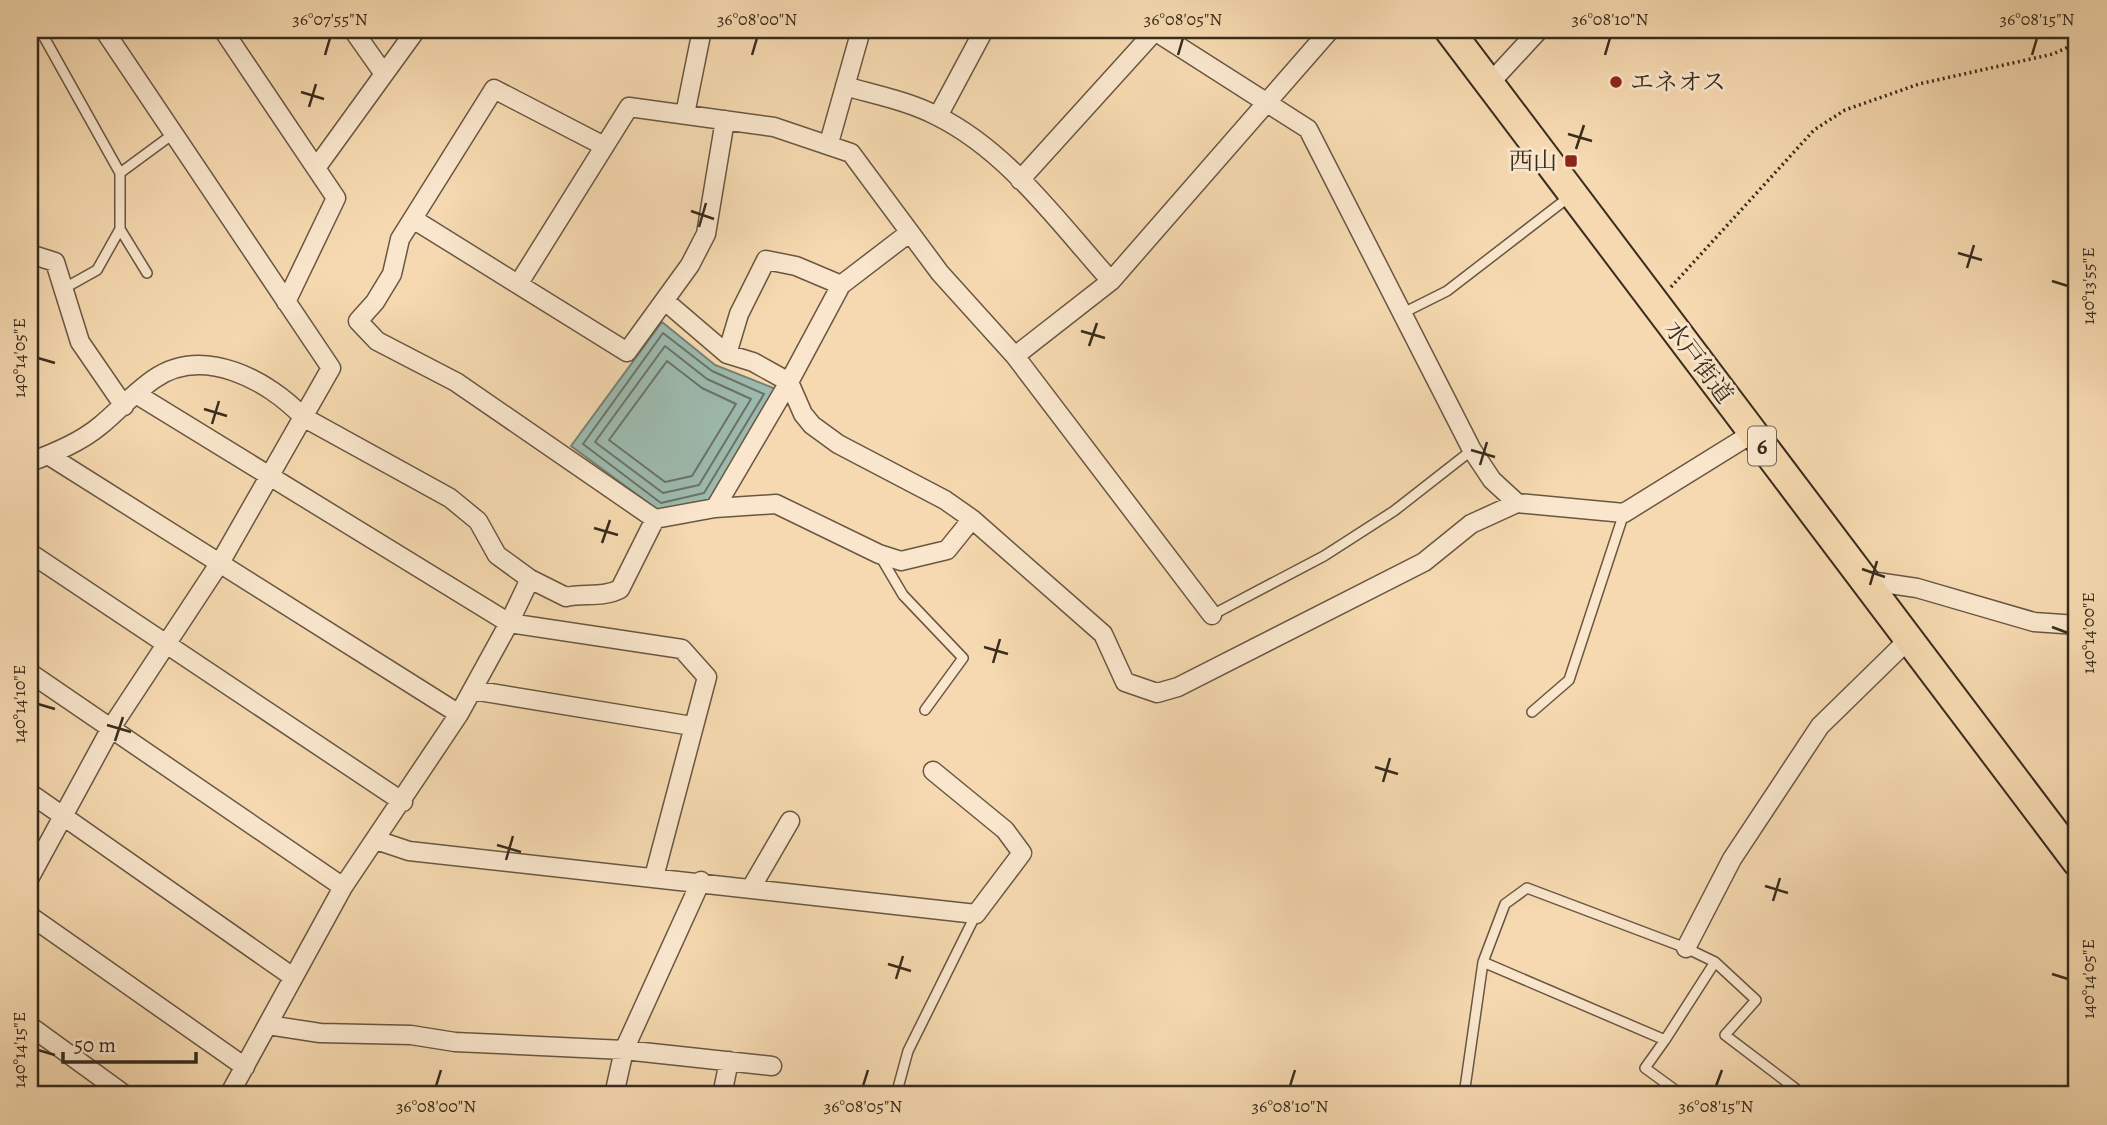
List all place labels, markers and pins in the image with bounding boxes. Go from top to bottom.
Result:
place label: エネオス [1630,66,1726,98]
marker: エネオス [1608,74,1624,90]
place label: 西山 [1509,145,1557,177]
marker: 西山 [1563,153,1579,169]

